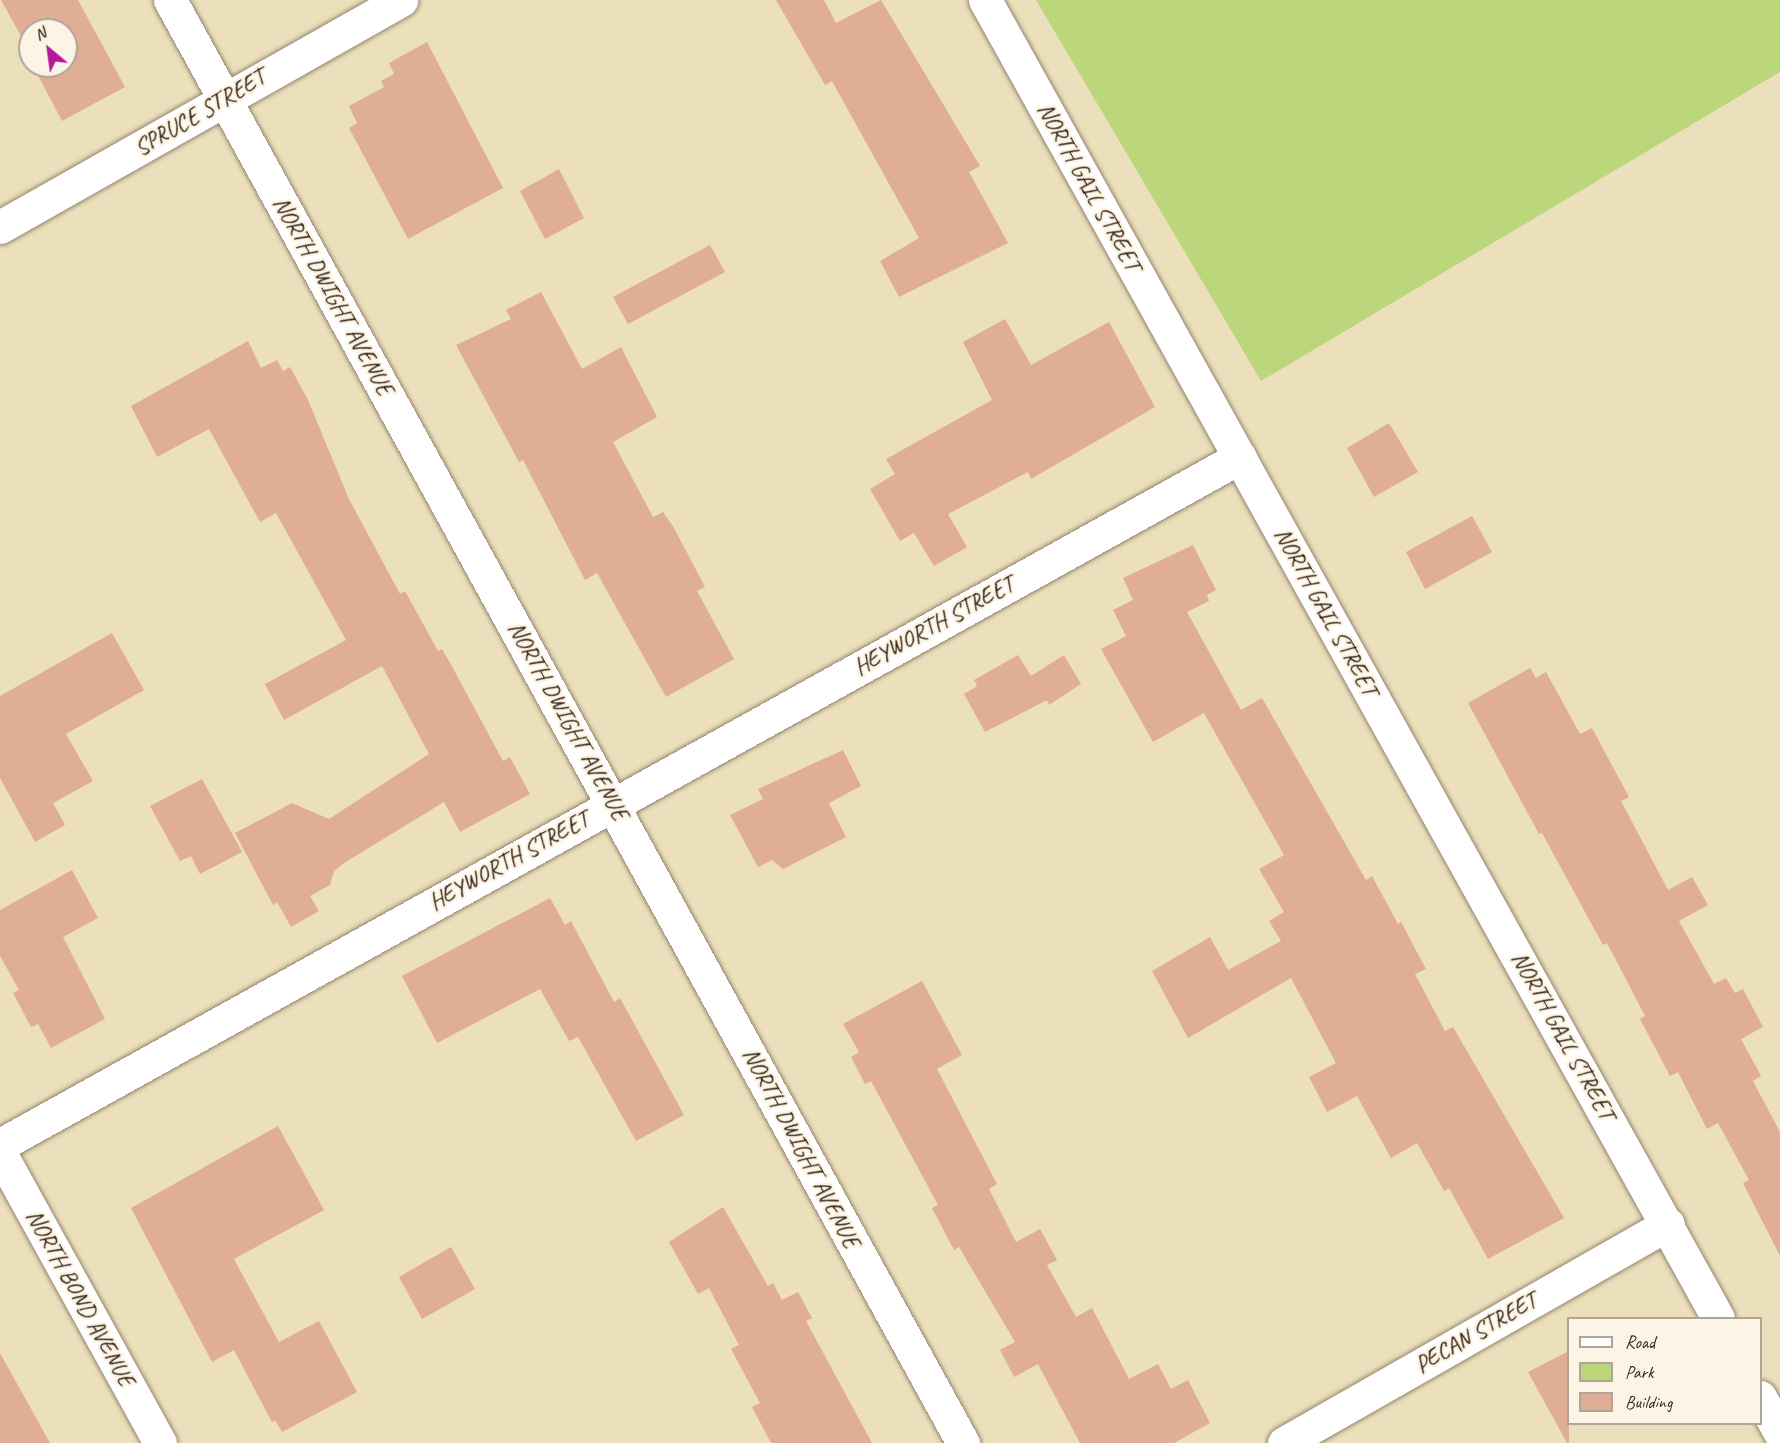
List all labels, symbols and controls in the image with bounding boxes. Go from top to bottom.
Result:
north arrow [18,18,78,78]
text: N [31,23,49,45]
street label: SPRUCE STREET [129,64,271,162]
street label: NORTH GAIL STREET [1031,98,1147,276]
street label: NORTH DWIGHT AVENUE [266,191,400,401]
street label: NORTH GAIL STREET [1268,523,1384,701]
street label: HEYWORTH STREET [849,570,1019,682]
street label: NORTH DWIGHT AVENUE [501,616,635,826]
street label: HEYWORTH STREET [424,805,594,917]
street label: NORTH GAIL STREET [1505,947,1621,1125]
street label: NORTH DWIGHT AVENUE [736,1042,866,1254]
street label: NORTH BOND AVENUE [19,1204,141,1392]
street label: PECAN STREET [1410,1286,1542,1380]
legend [1567,1317,1762,1425]
text: Road [1625,1331,1655,1353]
text: Park [1625,1361,1654,1383]
text: Building [1625,1391,1672,1413]

